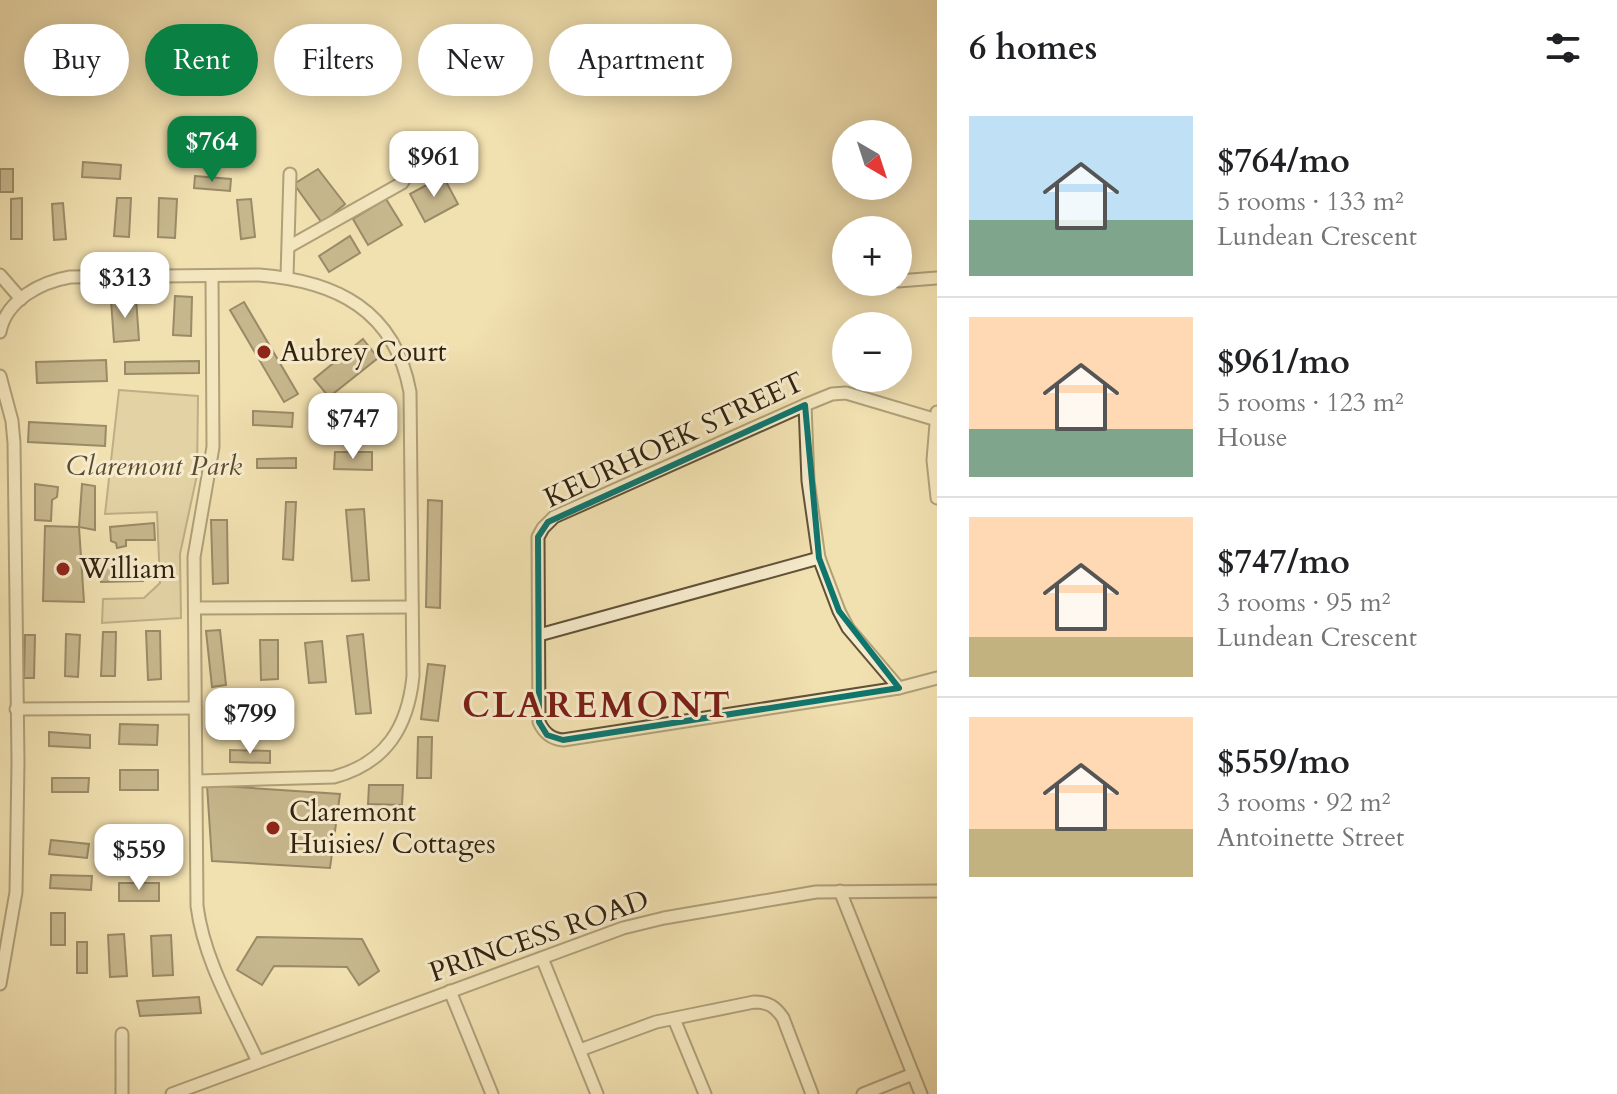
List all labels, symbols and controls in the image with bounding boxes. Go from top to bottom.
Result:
chip: Buy [24,24,129,96]
chip: Rent [145,24,258,96]
chip: Filters [274,24,402,96]
chip: New [418,24,533,96]
chip: Apartment [549,24,732,96]
text: 6 homes [969,25,1097,71]
icon: filters [1541,26,1585,70]
pin: $764 [165,116,259,184]
north arrow [832,120,912,200]
map controls [832,120,912,392]
text: $764 [185,124,239,159]
pin: $961 [387,131,481,199]
text: $764/mo [1217,138,1350,184]
text: $961 [407,139,461,174]
icon: home [1033,148,1129,244]
text: 5 rooms · 133 m² [1217,184,1404,219]
button: + [832,216,912,296]
text: Lundean Crescent [1217,219,1417,254]
pin: $313 [78,252,172,320]
text: $313 [98,260,152,295]
button: − [832,312,912,392]
place label: Aubrey Court [280,333,447,371]
text: $961/mo [1217,339,1350,385]
marker: Aubrey Court [255,343,273,361]
icon: home [1033,349,1129,445]
street label: KEURHOEK STREET [538,363,810,517]
text: 5 rooms · 123 m² [1217,385,1404,420]
pin: $747 [306,393,400,461]
text: $747 [326,401,380,436]
text: House [1217,420,1288,455]
park label: Claremont Park [66,447,242,485]
text: $747/mo [1217,539,1350,585]
icon: home [1033,549,1129,645]
place label: William [78,550,176,588]
marker: William [54,560,72,578]
text: 3 rooms · 95 m² [1217,585,1390,620]
text: Lundean Crescent [1217,620,1417,655]
district label: CLAREMONT [462,681,732,730]
pin: $799 [203,688,297,756]
text: $799 [223,696,277,731]
text: $559/mo [1217,739,1350,785]
icon: home [1033,749,1129,845]
text: 3 rooms · 92 m² [1217,785,1390,820]
place label: Claremont Huisies/ Cottages [289,793,496,863]
marker: Claremont Huisies/ Cottages [264,819,282,837]
text: Antoinette Street [1217,820,1404,855]
pin: $559 [92,824,186,892]
text: $559 [112,832,166,867]
street label: PRINCESS ROAD [424,881,654,991]

